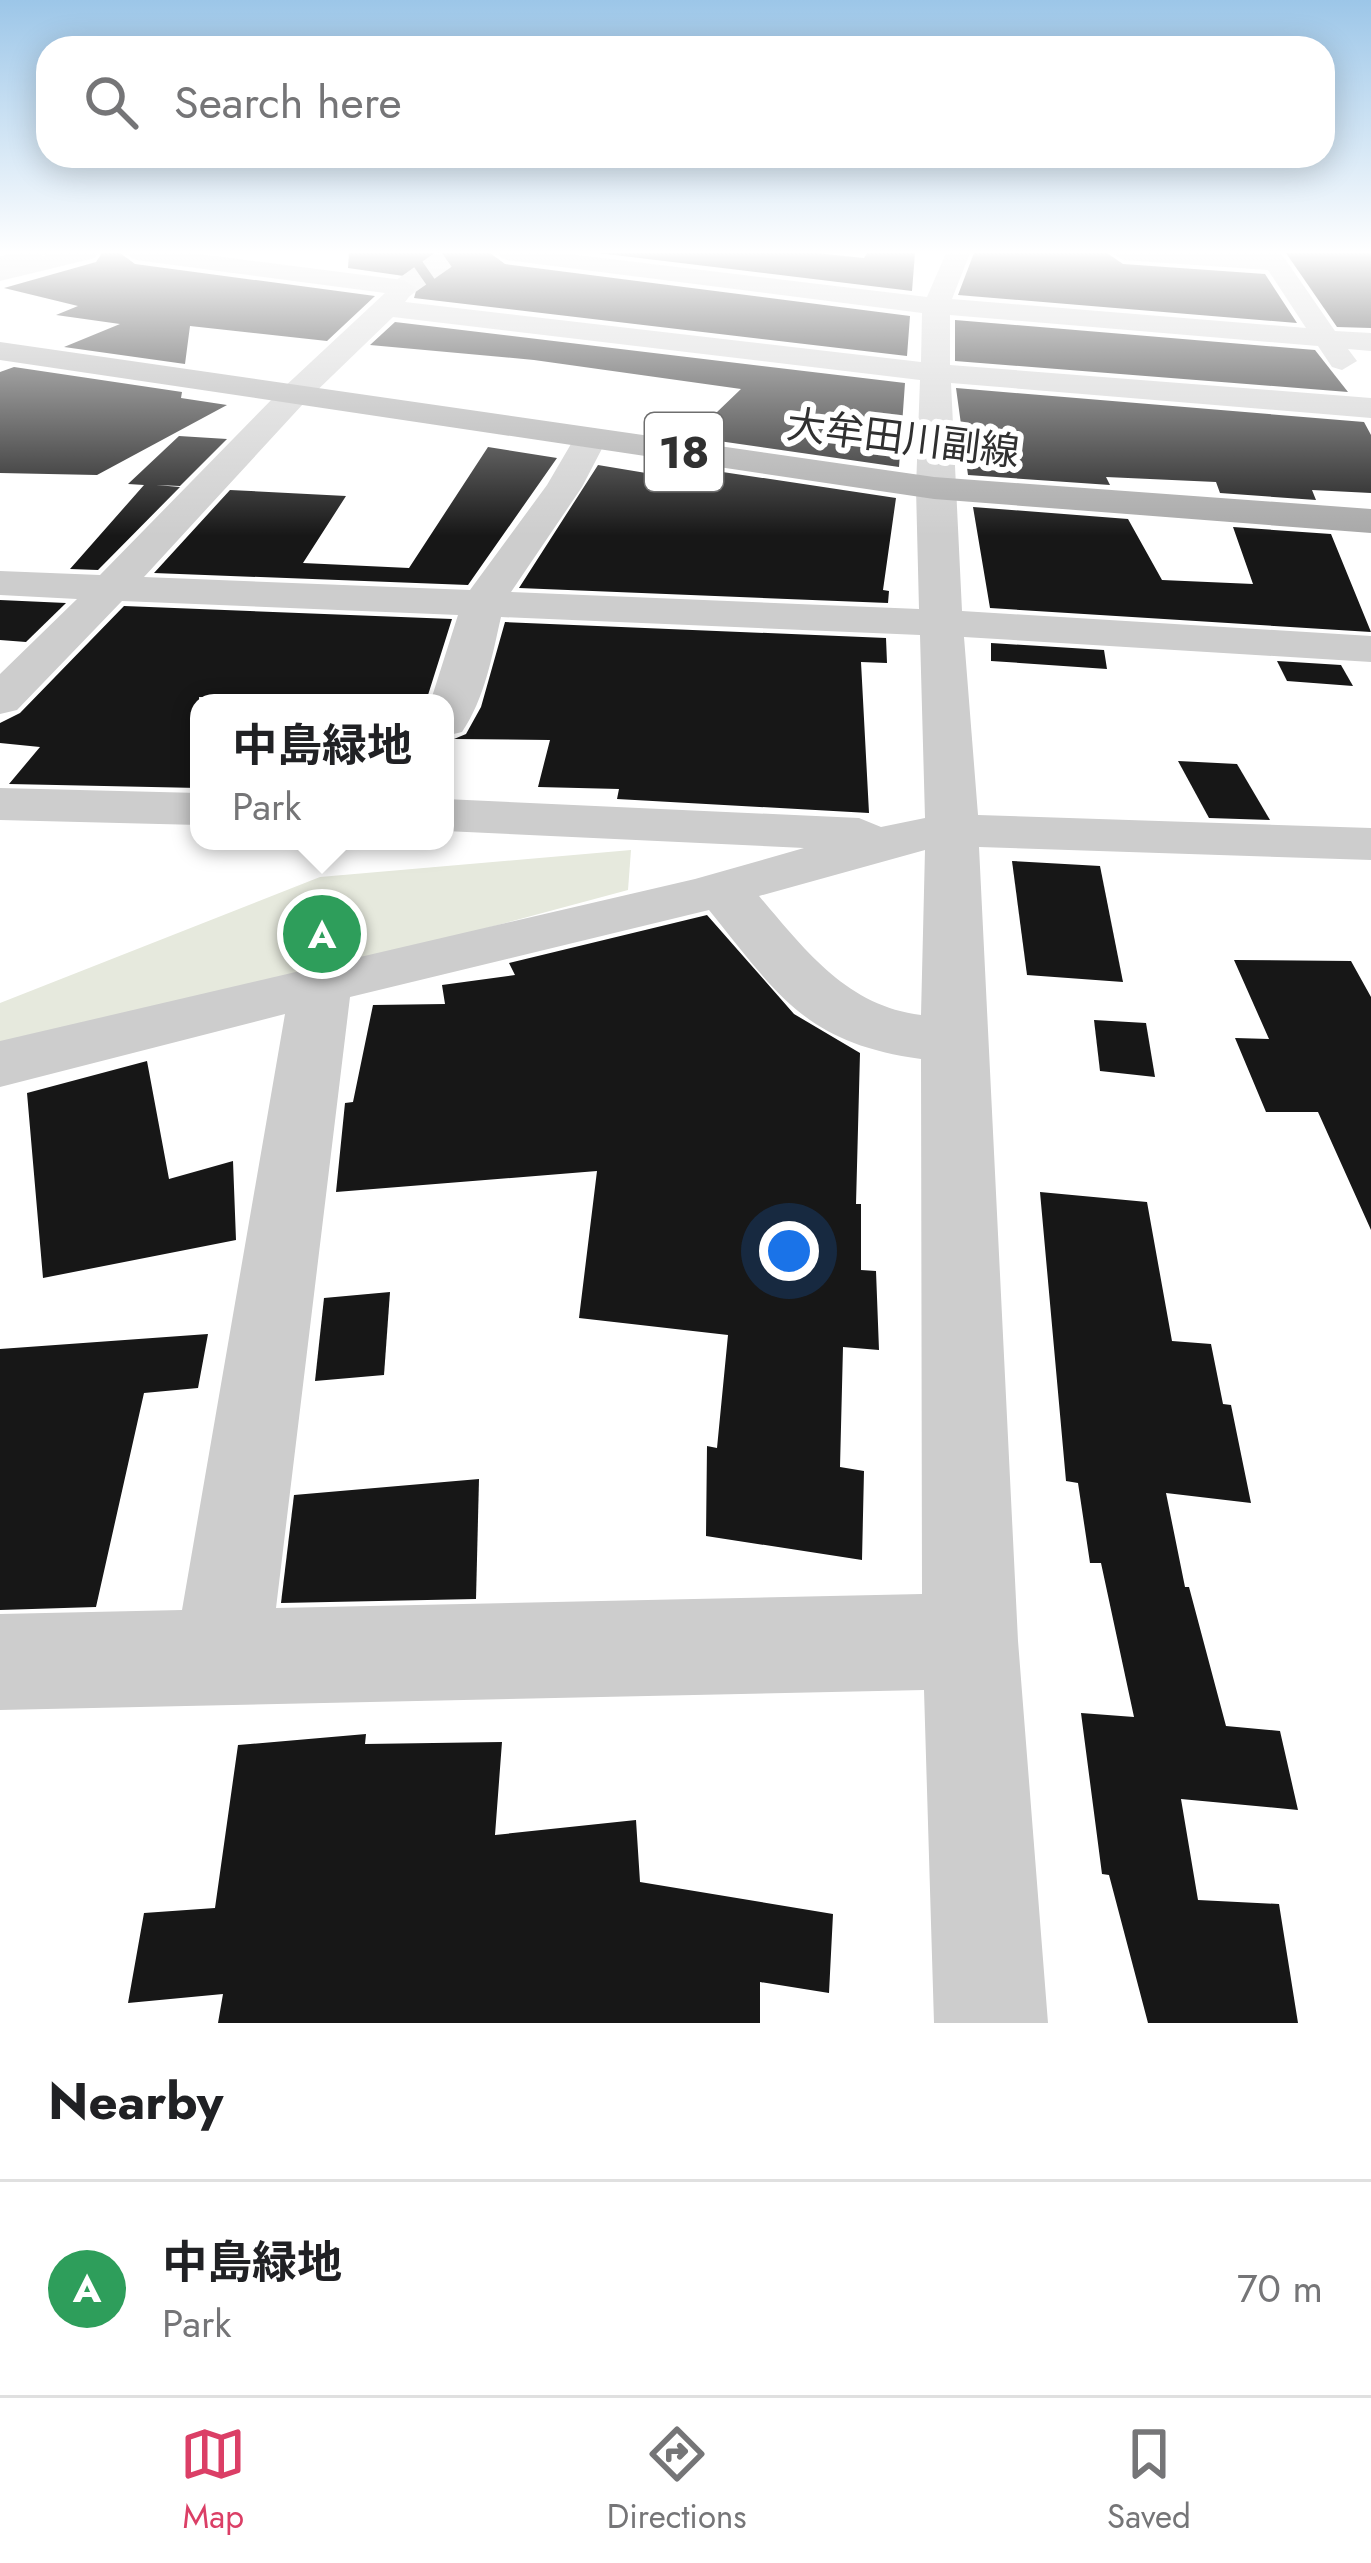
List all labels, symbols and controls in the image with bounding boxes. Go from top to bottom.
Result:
search box [36,36,1335,168]
icon: search [78,69,144,135]
text: Search here [174,70,402,135]
street label: 大牟田川副線 [783,395,1023,481]
road number: 18 [645,413,723,491]
popup [190,694,454,850]
text: 中島緑地 [232,713,412,778]
text: Park [232,778,301,835]
pin: A [283,889,361,979]
your location [759,1221,819,1281]
text: Nearby [48,2064,223,2138]
text: 中島緑地 [162,2230,342,2295]
text: A [73,2260,101,2317]
text: 70 m [1237,2260,1323,2317]
text: Park [162,2295,232,2352]
tab: Map [180,2421,246,2540]
tab: Directions [607,2421,747,2540]
tab: Saved [1107,2421,1191,2540]

